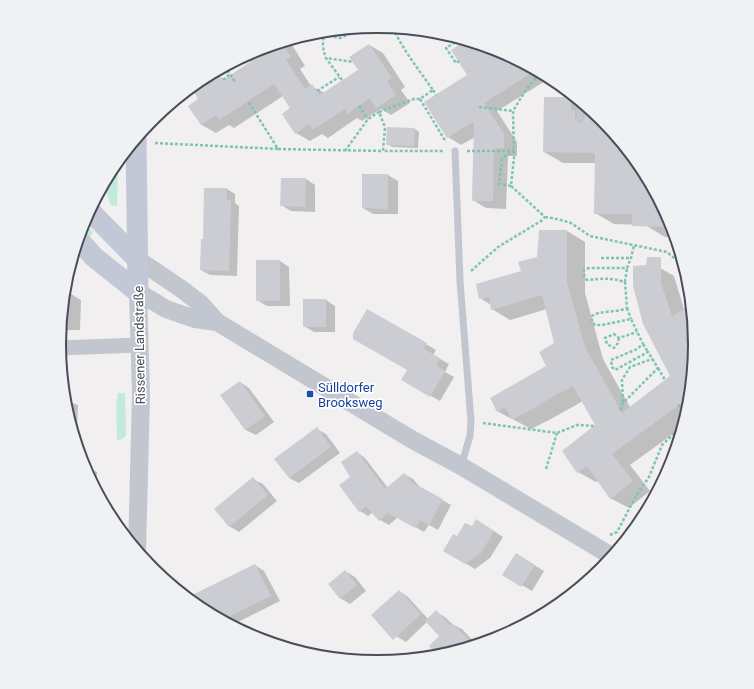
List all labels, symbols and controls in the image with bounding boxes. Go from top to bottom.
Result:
street label: Rissener Landstraße [131,285,148,404]
place label: Sülldorfer Brooksweg [318,380,382,410]
marker: Sülldorfer Brooksweg [305,389,315,399]

